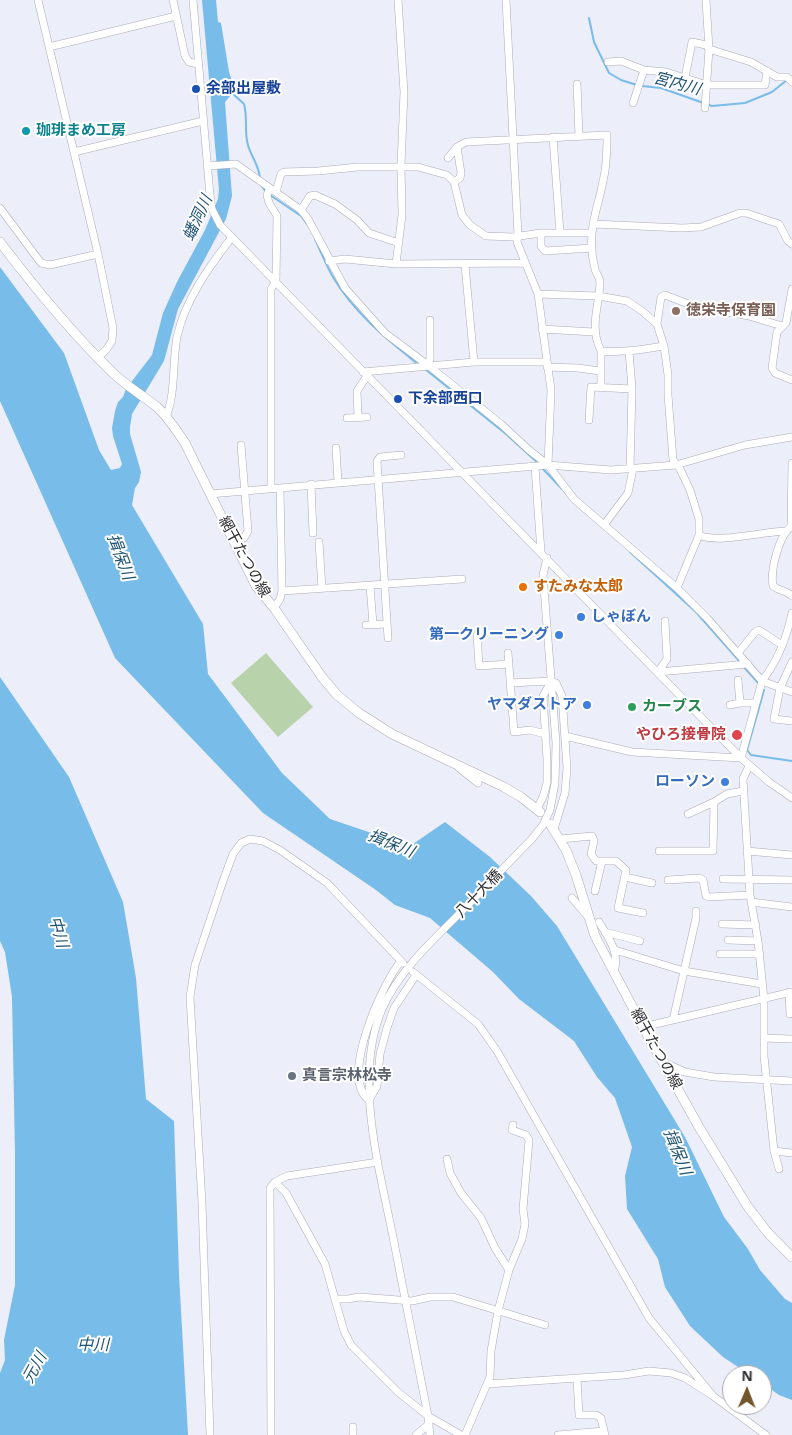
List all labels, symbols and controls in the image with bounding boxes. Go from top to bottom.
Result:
water label: 宮内川 [651,69,703,99]
place label: 余部出屋敷 [206,80,281,98]
marker: 余部出屋敷 [190,83,202,95]
place label: 珈琲まめ工房 [36,122,126,140]
marker: 珈琲まめ工房 [20,125,32,137]
water label: 蟠洞川 [179,192,217,244]
place label: 徳栄寺保育園 [686,302,776,320]
marker: 徳栄寺保育園 [670,305,682,317]
place label: 下余部西口 [408,390,483,408]
marker: 下余部西口 [392,393,404,405]
street label: 網干たつの線 [214,513,274,601]
water label: 揖保川 [102,531,138,583]
place label: すたみな太郎 [533,578,623,596]
marker: すたみな太郎 [517,581,529,593]
place label: しゃぼん [591,608,651,626]
marker: しゃぼん [575,611,587,623]
place label: 第一クリーニング [429,626,549,644]
marker: 第一クリーニング [553,629,565,641]
place label: ヤマダストア [487,696,577,714]
place label: カーブス [642,698,702,716]
marker: ヤマダストア [581,699,593,711]
marker: カーブス [626,701,638,713]
place label: やひろ接骨院 [636,726,726,744]
marker: やひろ接骨院 [730,728,744,742]
place label: ローソン [655,773,715,791]
marker: ローソン [719,776,731,788]
water label: 揖保川 [365,826,417,862]
street label: 八十大橋 [452,866,506,922]
water label: 中川 [44,914,72,950]
street label: 網干たつの線 [626,1005,686,1093]
place label: 真言宗林松寺 [302,1067,392,1085]
marker: 真言宗林松寺 [286,1070,298,1082]
water label: 揖保川 [659,1126,695,1178]
water label: 中川 [77,1335,109,1355]
water label: 元川 [19,1349,51,1387]
north arrow [722,1365,772,1415]
text: N [741,1366,753,1385]

